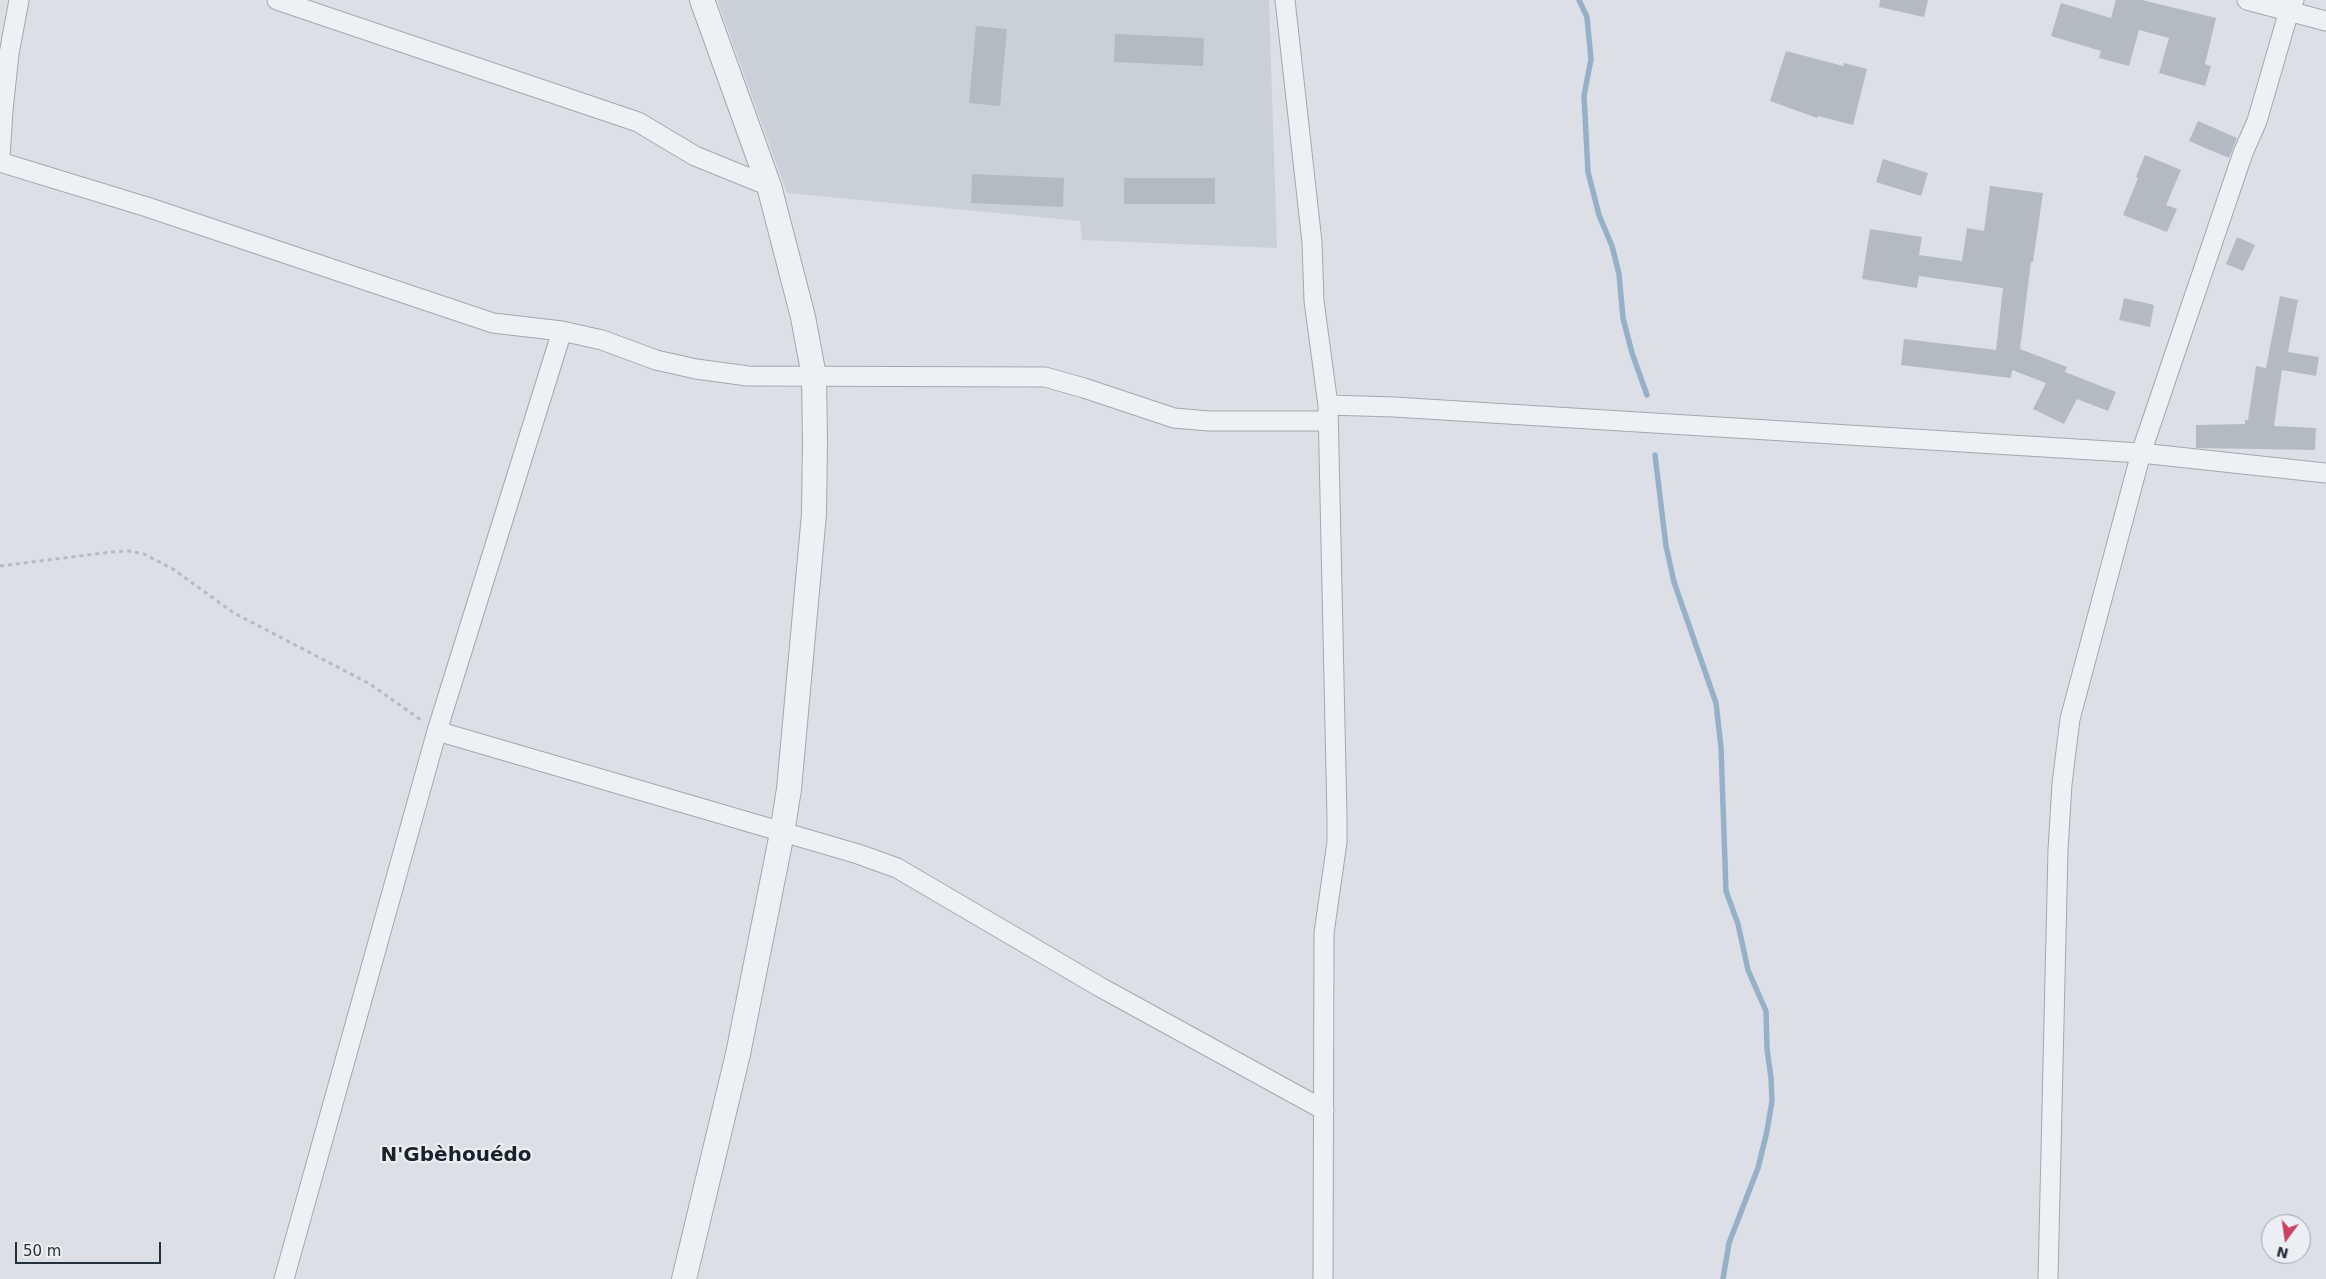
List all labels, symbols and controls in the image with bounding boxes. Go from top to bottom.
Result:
district label: N'Gbèhouédo [381,1144,531,1168]
north arrow [2261,1214,2311,1264]
scale bar [18,1232,164,1264]
text: 50 m [23,1242,61,1260]
text: N [2275,1243,2290,1262]

